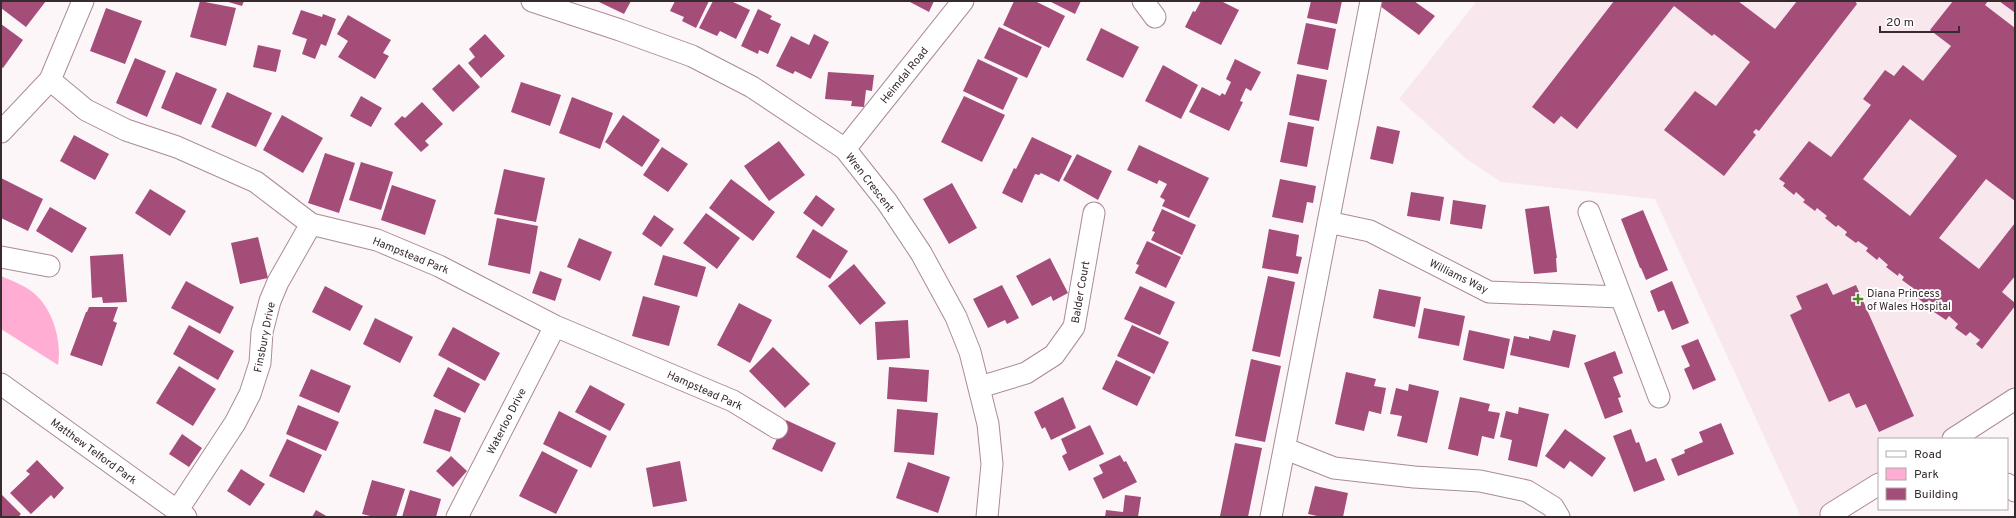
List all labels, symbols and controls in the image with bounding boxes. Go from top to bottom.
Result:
scale bar [1880,8,1959,34]
text: 20 m [1886,15,1914,31]
street label: Heimdal Road [878,44,932,107]
street label: Wren Crescent [842,150,897,215]
street label: Hampstead Park [370,234,451,278]
street label: Williams Way [1427,257,1491,297]
street label: Balder Court [1069,260,1093,325]
place label: Diana Princess of Wales Hospital [1867,287,1951,314]
marker: Diana Princess of Wales Hospital [1852,293,1864,305]
street label: Finsbury Drive [251,301,279,374]
street label: Hampstead Park [665,368,745,414]
street label: Waterloo Drive [484,386,530,457]
street label: Matthew Telford Park [47,416,139,488]
legend [1878,438,2008,510]
text: Road [1914,447,1942,463]
text: Park [1914,467,1939,483]
text: Building [1914,487,1958,503]

